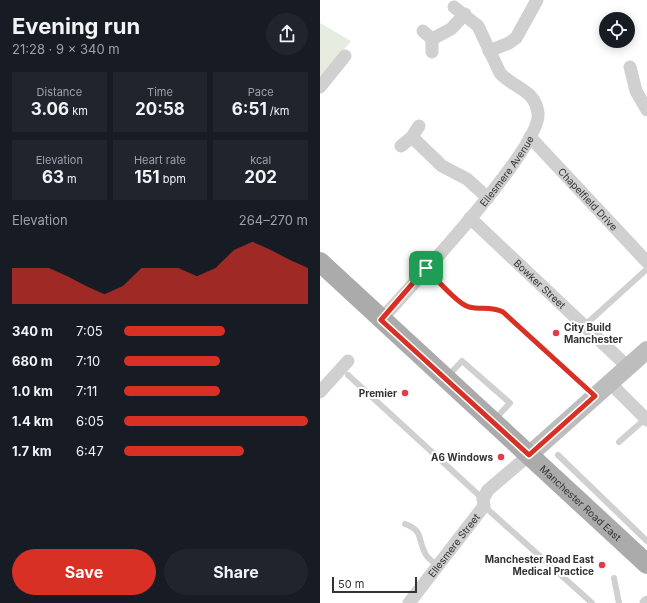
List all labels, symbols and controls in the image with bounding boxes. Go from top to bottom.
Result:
map controls [599,12,635,48]
button: locate [599,12,635,48]
text: Evening run [12,13,140,39]
button: share [266,13,308,55]
text: 21:28 · 9 × 340 m [12,41,120,57]
text: Distance [37,85,82,99]
text: Time [147,85,173,99]
text: Pace [248,85,274,99]
text: 3.06 [31,99,69,119]
text: 20:58 [135,99,185,119]
text: 6:51 [232,99,267,119]
text: km [69,104,88,118]
text: /km [267,104,289,118]
street label: Ellesmere Avenue [477,133,536,209]
text: Elevation [36,153,83,167]
text: Heart rate [134,153,186,167]
text: kcal [250,153,271,167]
street label: Chapelfield Drive [556,165,620,233]
text: 63 [42,167,64,187]
text: 151 [134,167,160,187]
text: 202 [244,167,277,187]
text: m [64,172,77,186]
text: bpm [160,172,186,186]
text: Elevation [12,212,68,228]
text: 264–270 m [239,212,308,228]
pin [409,251,443,285]
icon: arrive [415,257,437,279]
street label: Bowker Street [512,257,569,312]
place label: City Build Manchester [564,321,623,345]
text: 340 m [12,323,53,339]
text: 7:05 [76,323,103,339]
marker: City Build Manchester [551,328,561,338]
text: 680 m [12,353,53,369]
text: 7:10 [76,353,100,369]
text: 1.0 km [12,383,53,399]
text: 7:11 [76,383,97,399]
place label: Premier [359,387,397,399]
marker: Premier [400,388,410,398]
text: 1.4 km [12,413,53,429]
text: 6:05 [76,413,104,429]
text: 1.7 km [12,443,52,459]
text: 6:47 [76,443,104,459]
place label: A6 Windows [431,451,493,463]
marker: A6 Windows [496,452,506,462]
street label: Manchester Road East [538,462,624,544]
street label: Ellesmere Street [425,510,482,579]
button: Save [12,549,156,595]
button: Share [164,549,308,595]
place label: Manchester Road East Medical Practice [485,553,594,577]
marker: Manchester Road East Medical Practice [597,560,607,570]
scale bar [332,575,417,594]
text: 50 m [338,577,364,591]

